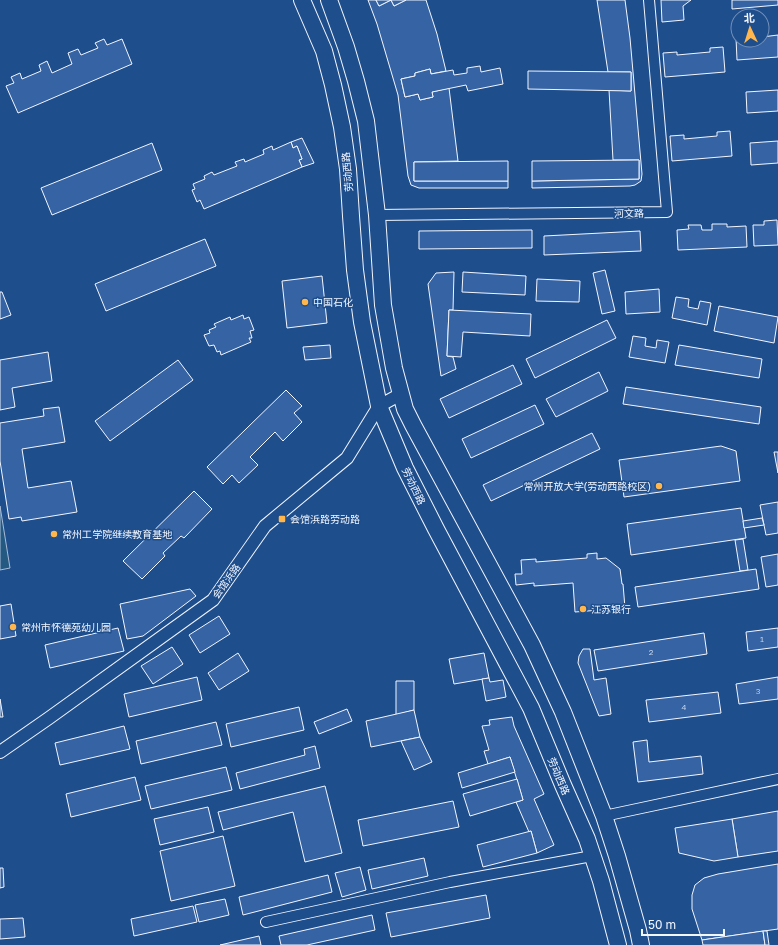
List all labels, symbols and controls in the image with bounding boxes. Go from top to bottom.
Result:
north arrow [730,8,770,48]
text: 北 [743,11,755,24]
street label: 劳动西路 [339,152,355,192]
street label: 河文路 [614,207,644,219]
place label: 中国石化 [313,296,353,308]
marker: 中国石化 [300,297,310,307]
street label: 劳动西路 [400,465,428,507]
place label: 常州开放大学(劳动西路校区) [523,480,651,492]
marker: 常州开放大学(劳动西路校区) [654,481,664,491]
place label: 会馆浜路劳动路 [290,513,360,525]
marker: 会馆浜路劳动路 [277,514,287,524]
place label: 常州工学院继续教育基地 [62,528,173,540]
marker: 常州工学院继续教育基地 [49,529,59,539]
street label: 会馆浜路 [209,561,243,601]
place label: 江苏银行 [591,603,631,615]
marker: 江苏银行 [578,604,588,614]
place label: 常州市怀德苑幼儿园 [21,621,111,633]
marker: 常州市怀德苑幼儿园 [8,622,18,632]
house number: 1 [760,634,764,644]
house number: 2 [649,647,654,657]
house number: 3 [756,686,761,696]
house number: 4 [682,702,687,712]
street label: 劳动西路 [546,755,572,797]
scale bar [642,911,724,937]
text: 50 m [648,917,676,932]

